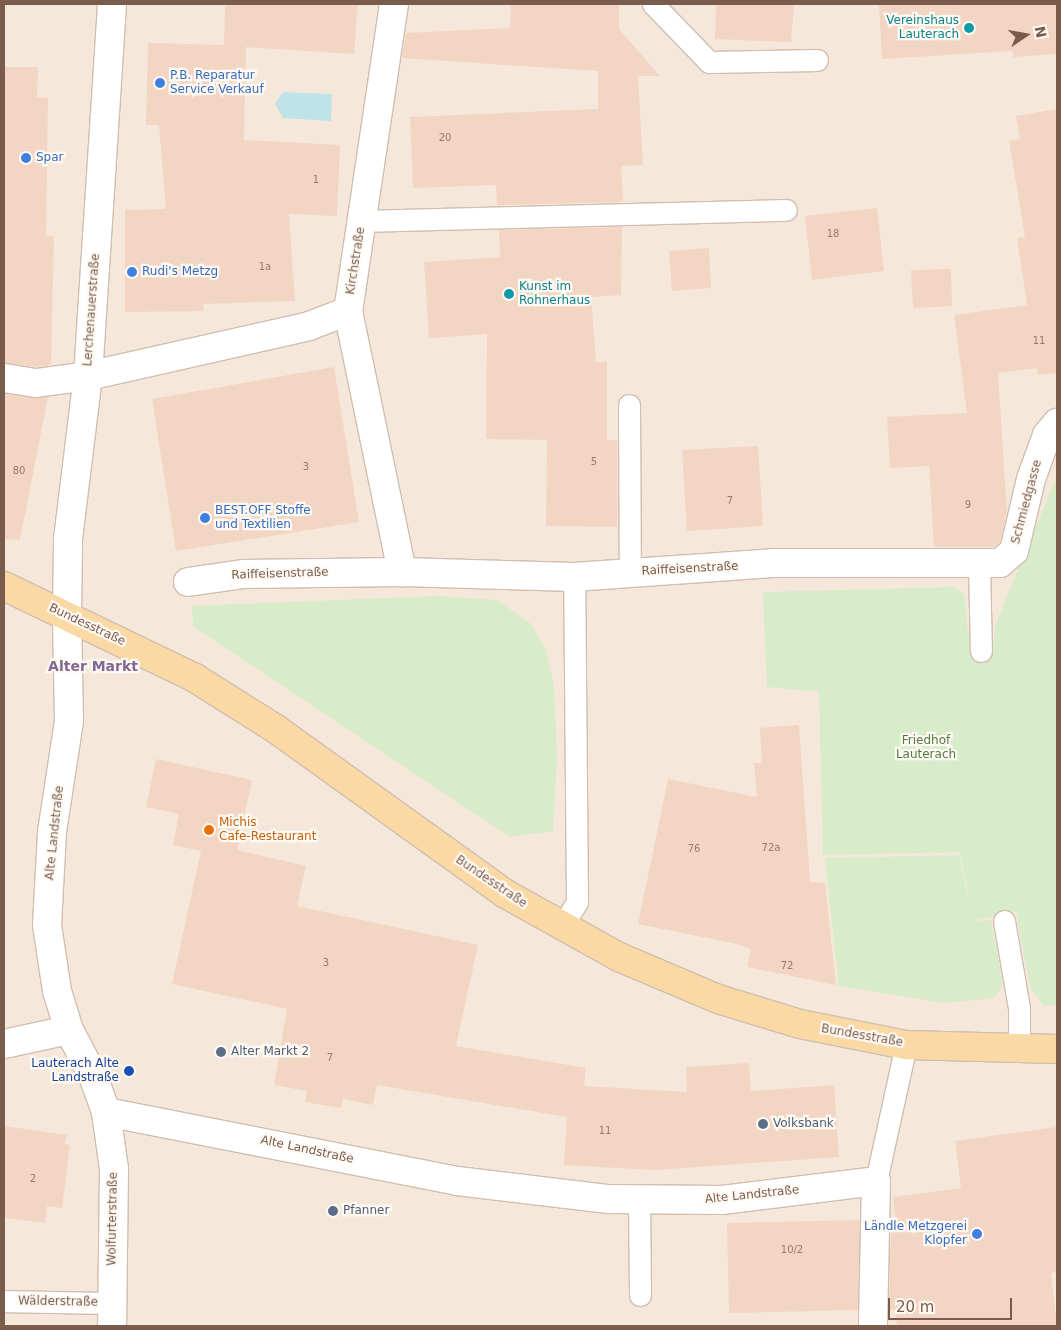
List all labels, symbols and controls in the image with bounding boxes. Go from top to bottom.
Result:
north arrow [1001,10,1051,60]
place label: Vereinshaus Lauterach [886,14,959,42]
marker: Vereinshaus Lauterach [963,22,975,34]
text: N [1032,24,1050,39]
place label: P.B. Reparatur Service Verkauf [170,69,264,97]
marker: P.B. Reparatur Service Verkauf [154,77,166,89]
house number: 20 [439,132,451,144]
place label: Spar [36,151,64,165]
marker: Spar [20,152,32,164]
house number: 1 [313,174,319,186]
street label: Kirchstraße [344,226,368,296]
house number: 18 [827,228,839,240]
street label: Lerchenauerstraße [81,253,103,367]
house number: 1a [259,261,271,273]
place label: Rudi's Metzg [142,265,218,279]
marker: Rudi's Metzg [126,266,138,278]
place label: Kunst im Rohnerhaus [519,280,590,308]
marker: Kunst im Rohnerhaus [503,288,515,300]
house number: 11 [1033,335,1045,347]
house number: 5 [591,456,597,468]
street label: Schmiedgasse [1009,458,1045,546]
house number: 3 [303,461,309,473]
house number: 80 [13,465,25,477]
house number: 7 [727,495,733,507]
house number: 9 [965,499,971,511]
place label: BEST.OFF Stoffe und Textilien [215,504,311,532]
marker: BEST.OFF Stoffe und Textilien [199,512,211,524]
street label: Raiffeisenstraße [641,559,739,579]
street label: Raiffeisenstraße [231,565,329,583]
street label: Bundesstraße [46,601,128,649]
district label: Alter Markt [48,658,138,674]
park label: Friedhof Lauterach [896,734,956,762]
street label: Alte Landstraße [43,785,67,881]
place label: Michis Cafe-Restaurant [219,816,316,844]
marker: Michis Cafe-Restaurant [203,824,215,836]
house number: 72a [762,842,780,854]
house number: 76 [688,843,700,855]
street label: Bundesstraße [453,853,529,911]
house number: 3 [323,957,329,969]
house number: 72 [781,960,793,972]
street label: Bundesstraße [820,1022,904,1050]
place label: Alter Markt 2 [231,1045,309,1059]
marker: Alter Markt 2 [215,1046,227,1058]
house number: 7 [327,1052,333,1064]
place label: Lauterach Alte Landstraße [31,1057,119,1085]
marker: Lauterach Alte Landstraße [123,1065,135,1077]
place label: Volksbank [773,1117,834,1131]
marker: Volksbank [757,1118,769,1130]
house number: 11 [599,1125,611,1137]
street label: Alte Landstraße [259,1133,355,1167]
street label: Wolfurterstraße [105,1172,121,1266]
house number: 2 [30,1173,36,1185]
street label: Alte Landstraße [704,1183,800,1207]
place label: Pfanner [343,1204,389,1218]
marker: Pfanner [327,1205,339,1217]
place label: Ländle Metzgerei Klopfer [864,1220,967,1248]
marker: Ländle Metzgerei Klopfer [971,1228,983,1240]
house number: 10/2 [781,1244,803,1256]
scale bar [891,1288,1015,1320]
street label: Wälderstraße [18,1294,98,1310]
text: 20 m [896,1298,934,1316]

